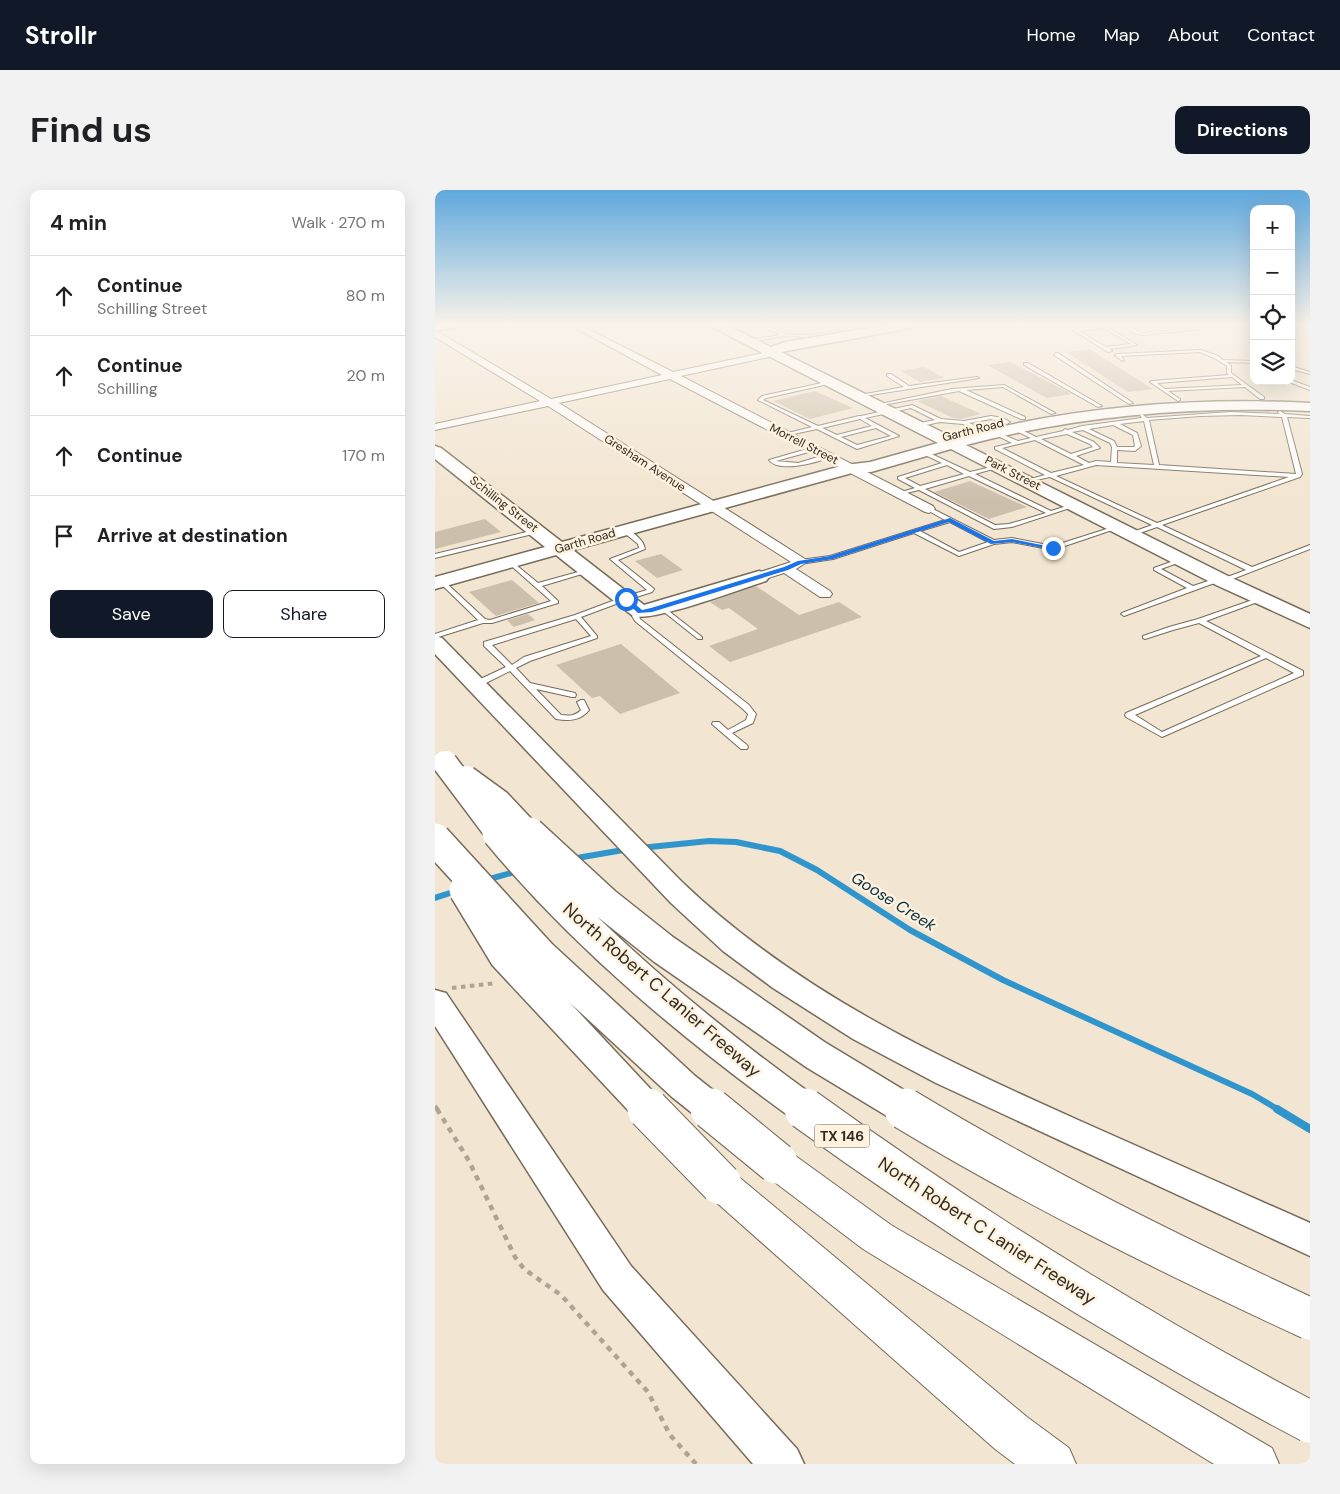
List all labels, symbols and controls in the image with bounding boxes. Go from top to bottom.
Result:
text: Strollr [25,20,97,51]
text: Home [1026,23,1076,47]
text: Map [1104,23,1140,47]
text: About [1168,23,1219,47]
text: Contact [1247,23,1315,47]
button: Directions [1175,106,1310,154]
text: Find us [30,107,152,153]
map controls [1250,205,1295,385]
button: + [1250,205,1295,250]
text: 4 min [50,209,107,237]
text: Walk · 270 m [292,212,385,233]
button: − [1250,250,1295,295]
text: Continue [97,273,183,298]
icon: ahead [50,282,78,310]
text: 80 m [346,285,385,306]
button: locate [1250,295,1295,340]
text: Schilling Street [97,298,207,319]
button: layers [1250,340,1295,385]
text: Continue [97,353,183,378]
icon: ahead [50,362,78,390]
text: 20 m [346,365,385,386]
text: Schilling [97,378,158,399]
street label: Garth Road [941,415,1005,445]
street label: Morrell Street [767,420,841,468]
street label: Gresham Avenue [601,431,689,495]
icon: ahead [50,442,78,470]
text: Continue [97,443,183,468]
text: 170 m [342,445,385,466]
street label: Park Street [982,452,1044,494]
street label: Schilling Street [467,472,542,536]
icon: arrive [50,522,78,550]
text: Arrive at destination [97,523,288,548]
street label: Garth Road [553,525,617,557]
route end [1042,537,1065,560]
route start [615,588,638,611]
button: Save [50,590,213,638]
button: Share [223,590,385,638]
water label: Goose Creek [847,867,941,936]
street label: North Robert C Lanier Freeway [558,897,766,1083]
road number: TX 146 [815,1124,869,1148]
street label: North Robert C Lanier Freeway [874,1151,1100,1311]

